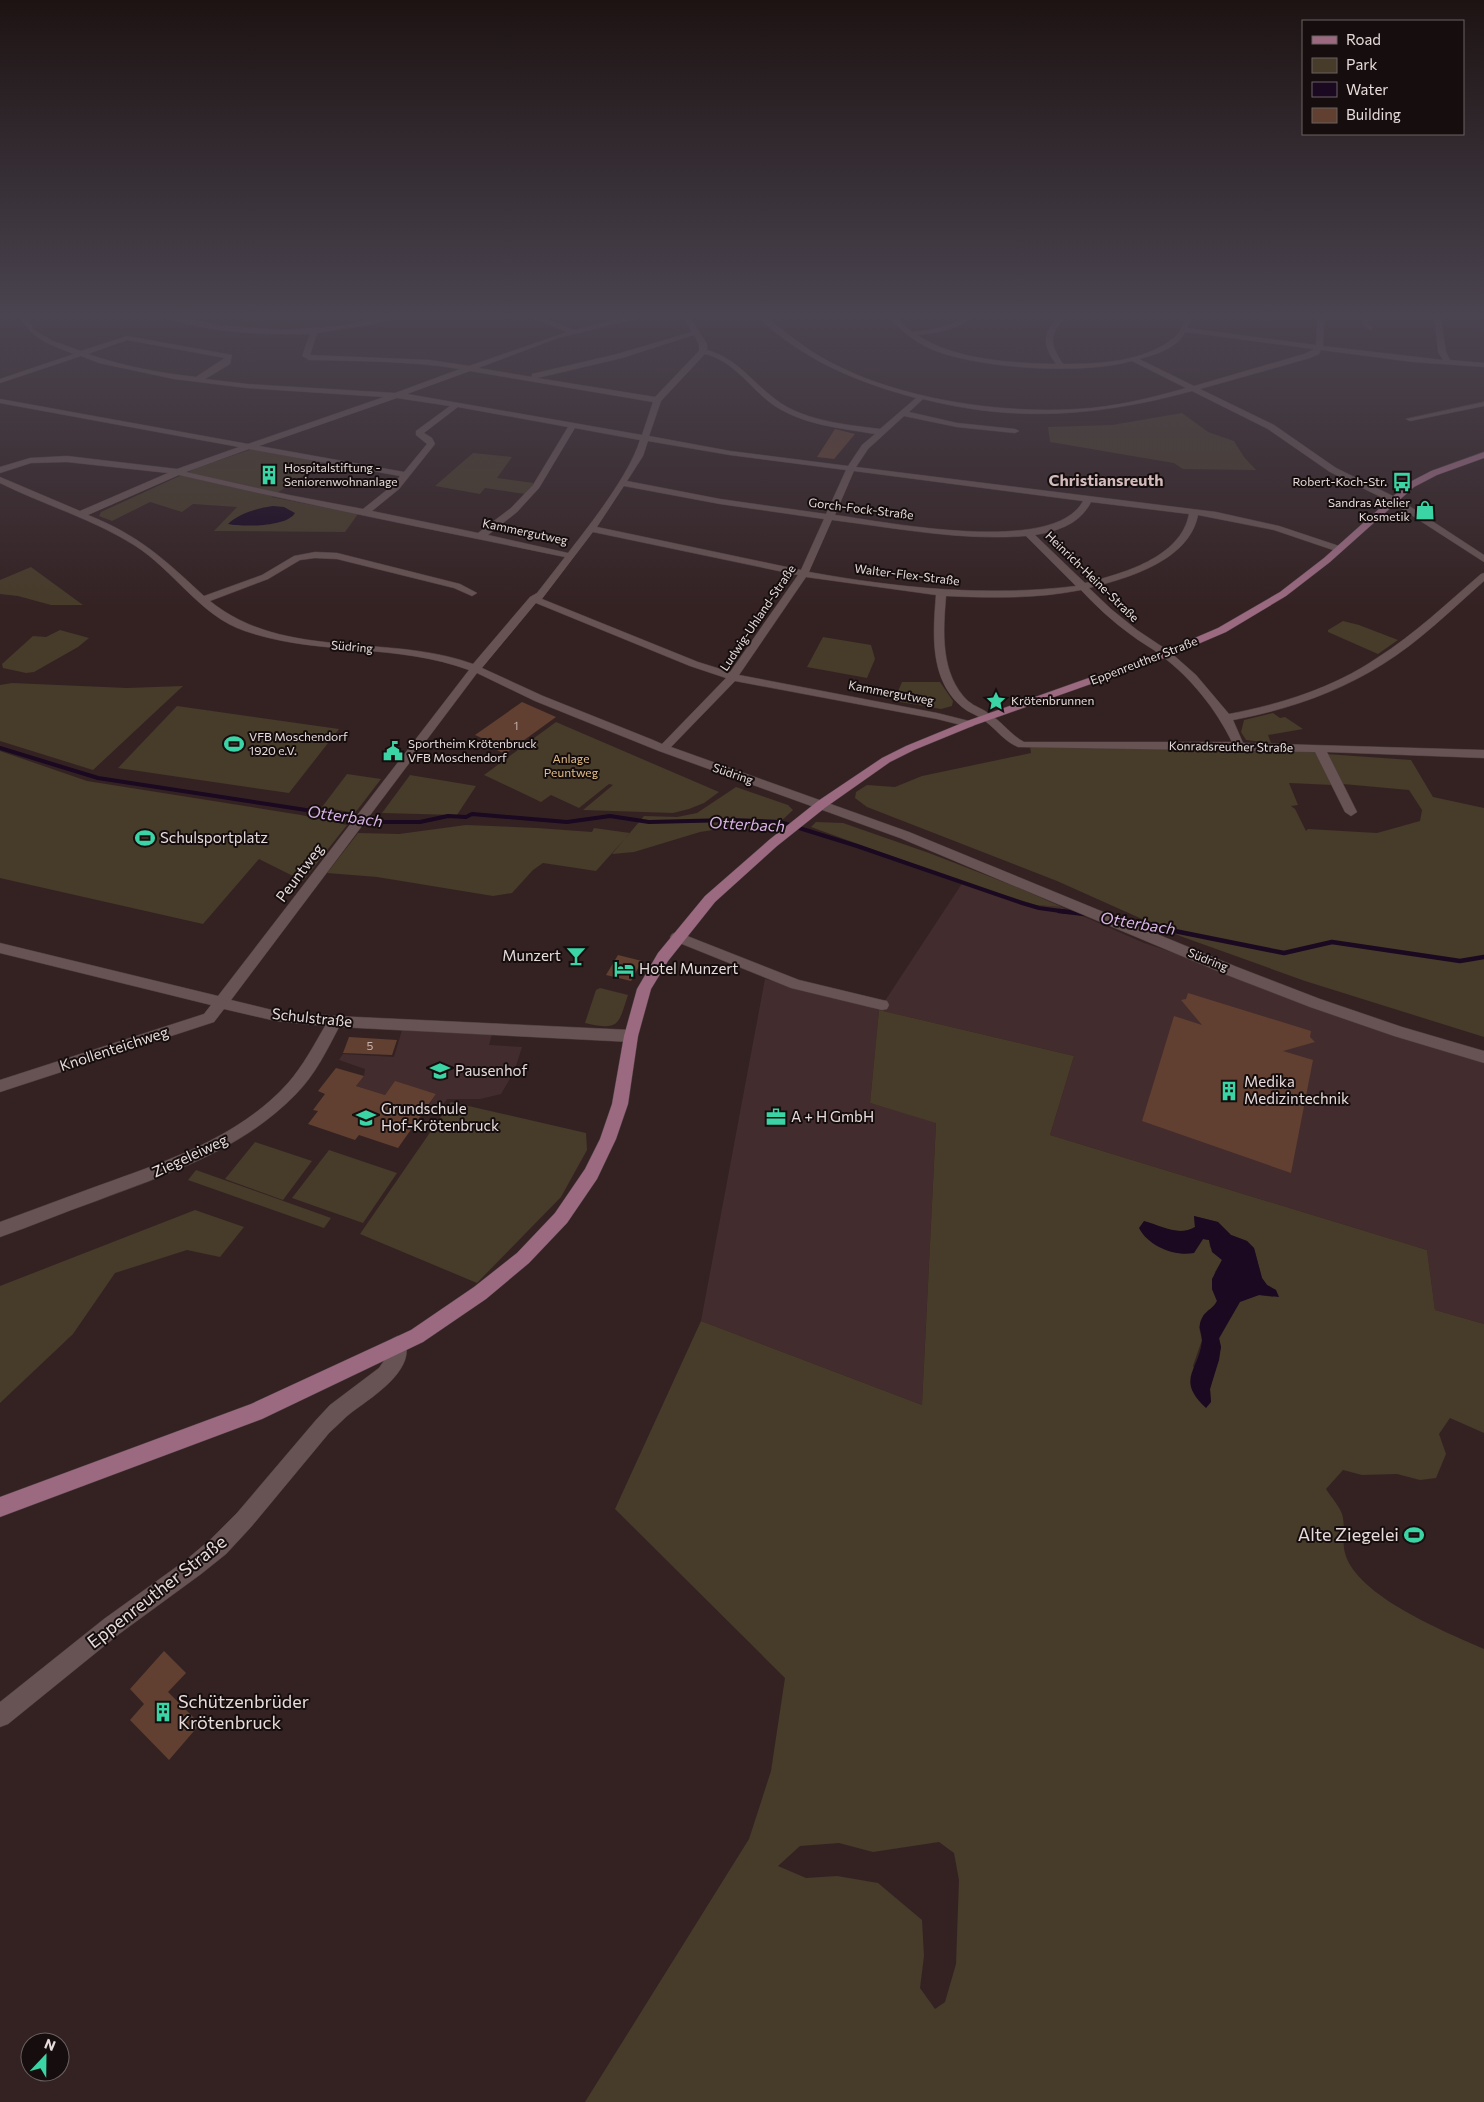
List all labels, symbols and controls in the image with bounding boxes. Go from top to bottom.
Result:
legend [1302,20,1464,135]
text: Road [1346,30,1381,48]
text: Park [1346,55,1377,73]
text: Water [1346,80,1388,98]
text: Building [1346,105,1401,123]
place label: Hospitalstiftung - Seniorenwohnanlage [284,460,398,488]
building icon: Hospitalstiftung - Seniorenwohnanlage [258,464,280,486]
district label: Christiansreuth [1049,470,1163,489]
bus stop icon: Robert-Koch-Str. [1391,471,1413,493]
place label: Robert-Koch-Str. [1292,474,1387,488]
street label: Gorch-Fock-Straße [808,495,915,521]
place label: Sandras Atelier Kosmetik [1328,495,1410,523]
shop icon: Sandras Atelier Kosmetik [1414,499,1436,521]
street label: Kammergutweg [481,515,570,547]
street label: Heinrich-Heine-Straße [1043,528,1142,624]
street label: Walter-Flex-Straße [854,561,960,587]
street label: Ludwig-Uhland-Straße [716,562,798,673]
street label: Eppenreuther Straße [1088,633,1199,687]
street label: Südring [331,637,374,655]
street label: Kammergutweg [847,677,936,707]
place icon: Krötenbrunnen [985,690,1007,712]
place label: Krötenbrunnen [1011,693,1094,707]
house number: 1 [514,719,518,732]
place label: VFB Moschendorf 1920 e.V. [249,729,348,757]
sports icon: VFB Moschendorf 1920 e.V. [223,733,245,755]
place label: Sportheim Krötenbruck VFB Moschendorf [408,736,537,764]
street label: Konradsreuther Straße [1169,738,1293,754]
public building icon: Sportheim Krötenbruck VFB Moschendorf [382,740,404,762]
park label: Anlage Peuntweg [544,751,599,779]
street label: Südring [711,760,756,787]
water label: Otterbach [306,801,384,830]
water label: Otterbach [709,812,785,835]
sports icon: Schulsportplatz [134,827,156,849]
place label: Schulsportplatz [160,828,268,846]
street label: Peuntweg [272,840,327,905]
water label: Otterbach [1099,907,1177,938]
bar icon: Munzert [565,945,587,967]
street label: Südring [1186,945,1231,974]
place label: Munzert [502,946,561,964]
hotel icon: Hotel Munzert [613,958,635,980]
place label: Hotel Munzert [639,959,739,977]
street label: Schulstraße [271,1004,353,1030]
street label: Knollenteichweg [57,1022,170,1074]
house number: 5 [367,1038,374,1052]
school or university icon: Pausenhof [429,1060,451,1082]
place label: Pausenhof [455,1061,527,1079]
place label: Medika Medizintechnik [1244,1072,1349,1107]
building icon: Medika Medizintechnik [1218,1080,1240,1102]
place label: Grundschule Hof-Krötenbruck [381,1099,499,1134]
office icon: A + H GmbH [765,1106,787,1128]
school or university icon: Grundschule Hof-Krötenbruck [355,1107,377,1129]
place label: A + H GmbH [791,1107,874,1125]
street label: Ziegeleiweg [149,1130,230,1180]
place label: Alte Ziegelei [1298,1523,1399,1545]
sports icon: Alte Ziegelei [1403,1524,1425,1546]
street label: Eppenreuther Straße [82,1530,230,1652]
place label: Schützenbrüder Krötenbruck [178,1690,309,1733]
building icon: Schützenbrüder Krötenbruck [152,1701,174,1723]
north arrow [20,2032,70,2082]
text: N [42,2035,58,2054]

